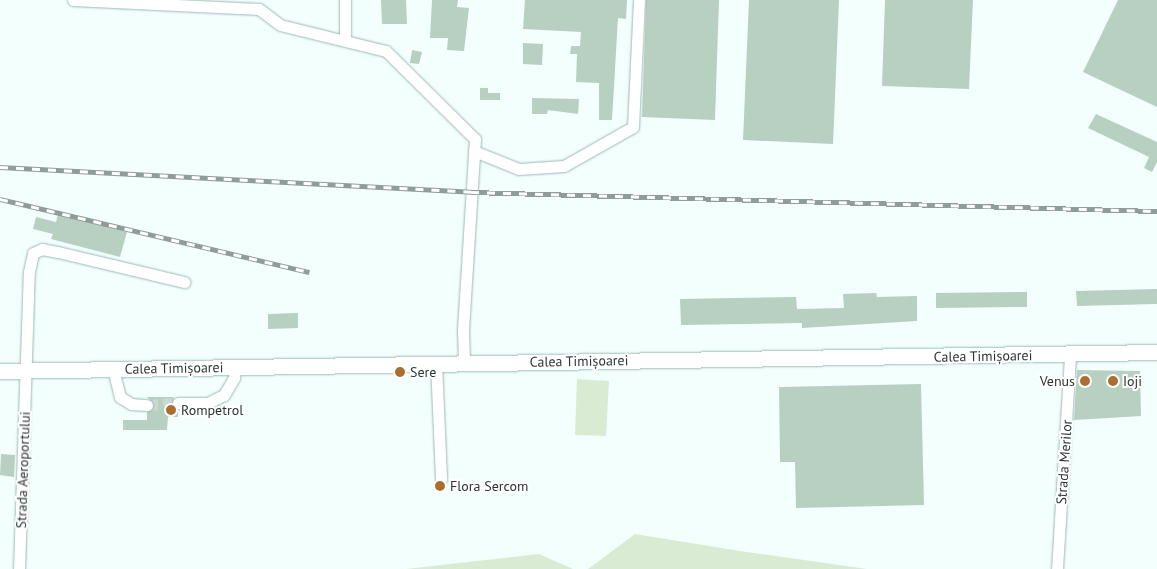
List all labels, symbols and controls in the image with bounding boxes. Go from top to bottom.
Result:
street label: Calea Timișoarei [933,347,1033,365]
street label: Calea Timișoarei [529,352,629,370]
street label: Calea Timișoarei [124,359,224,377]
place label: Sere [410,364,436,380]
marker: Sere [394,366,406,378]
place label: Venus [1040,373,1075,389]
place label: Ioji [1123,373,1142,389]
marker: Venus [1079,375,1091,387]
marker: Ioji [1107,375,1119,387]
place label: Rompetrol [181,402,243,418]
marker: Rompetrol [165,404,177,416]
street label: Strada Aeroportului [13,411,33,529]
street label: Strada Merilor [1053,419,1075,505]
place label: Flora Sercom [450,478,528,494]
marker: Flora Sercom [434,480,446,492]

